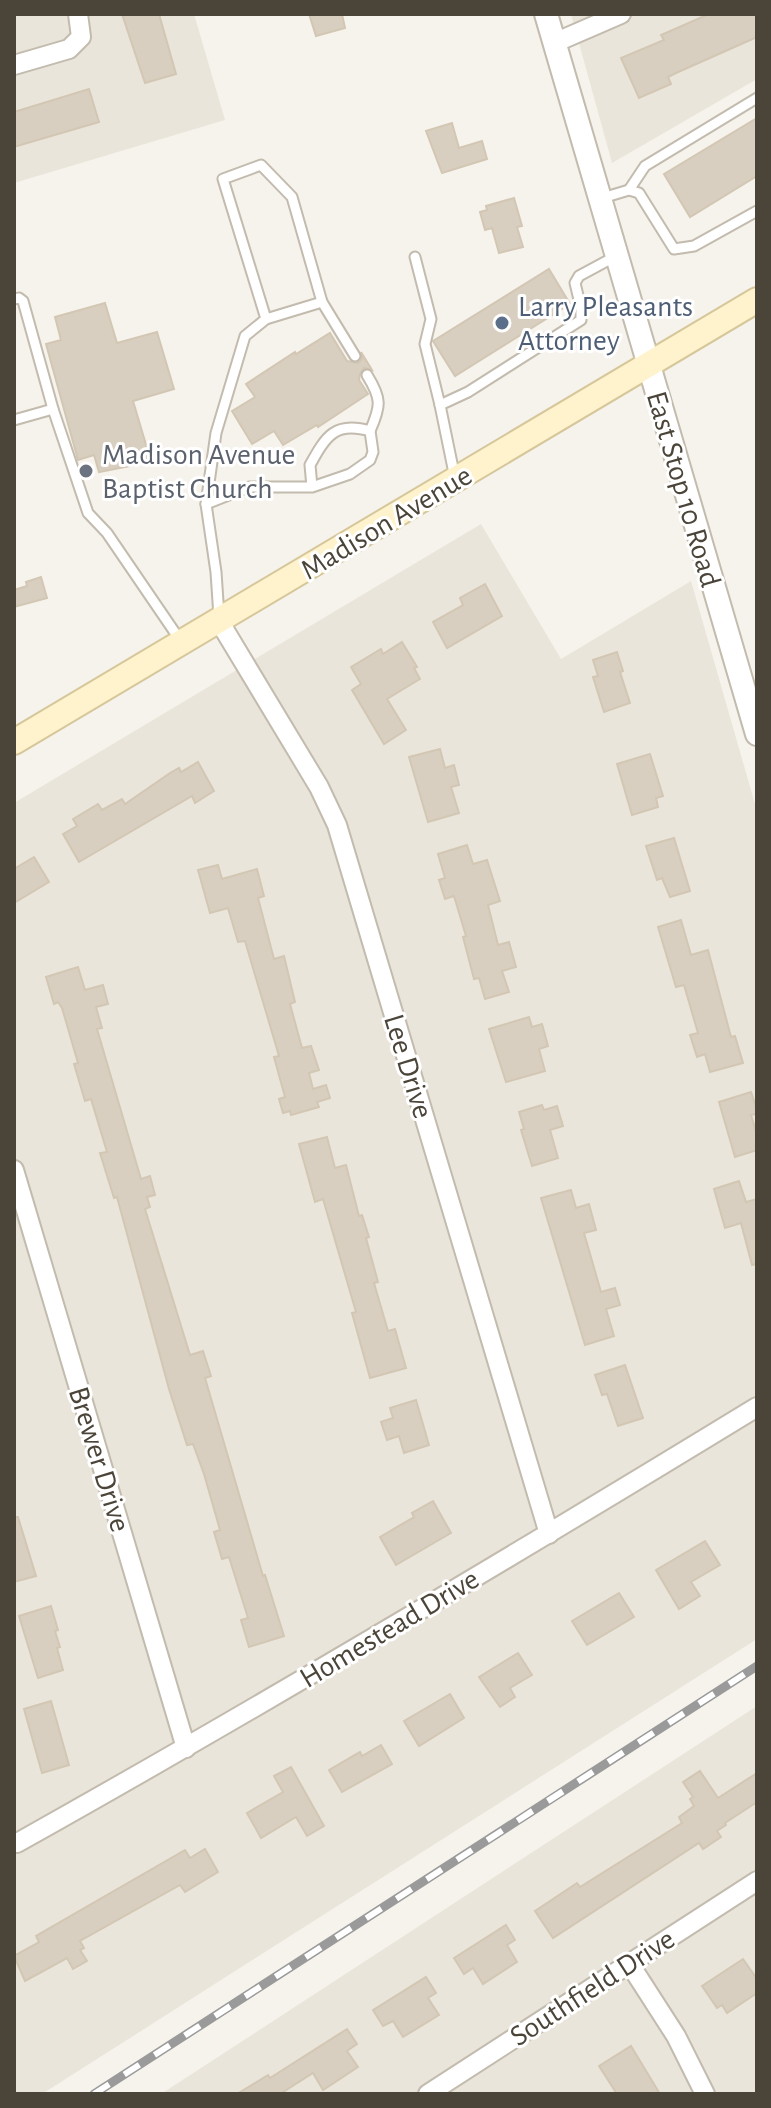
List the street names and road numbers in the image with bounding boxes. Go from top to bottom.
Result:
street label: East Stop 10 Road [641,388,725,591]
street label: Madison Avenue [296,460,477,586]
street label: Lee Drive [378,1011,438,1122]
street label: Brewer Drive [63,1383,135,1535]
street label: Homestead Drive [295,1564,484,1694]
street label: Southfield Drive [505,1924,680,2052]

